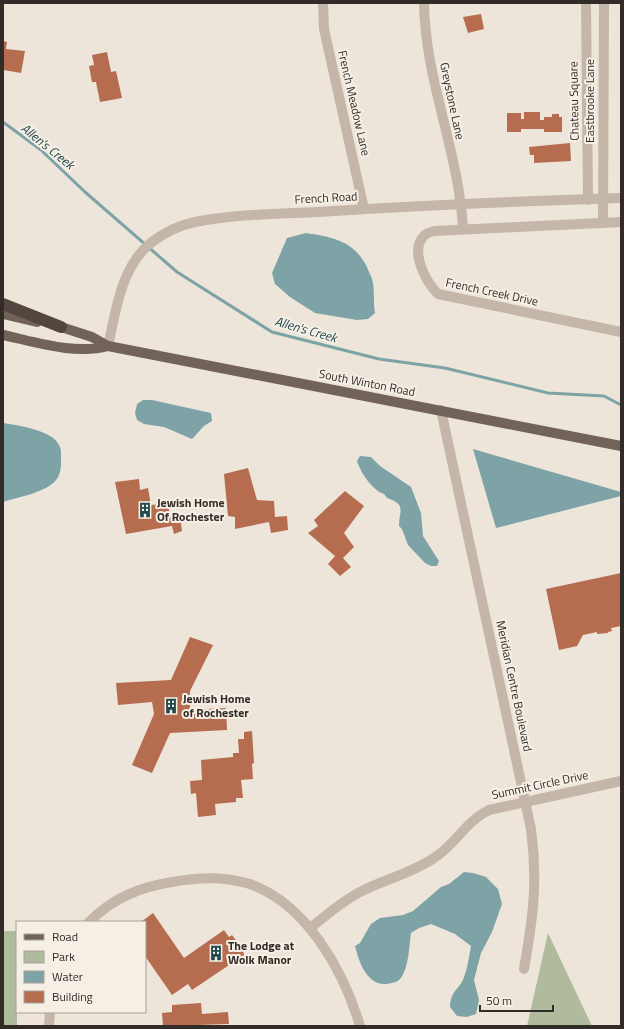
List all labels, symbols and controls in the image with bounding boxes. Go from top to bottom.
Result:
street label: French Meadow Lane [333,48,376,157]
street label: Eastbrooke Lane [580,59,599,143]
street label: Greystone Lane [435,60,470,141]
street label: Chateau Square [563,61,584,141]
water label: Allen's Creek [17,118,81,175]
street label: French Road [294,186,358,209]
street label: French Creek Drive [444,272,540,311]
water label: Allen's Creek [273,311,342,348]
street label: South Winton Road [317,364,417,401]
place label: Jewish Home Of Rochester [157,493,225,526]
building icon: Jewish Home Of Rochester [136,501,154,519]
street label: Meridian Centre Boulevard [491,619,538,753]
place label: Jewish Home of Rochester [183,689,251,722]
building icon: Jewish Home of Rochester [162,697,180,715]
street label: Summit Circle Drive [490,765,590,804]
legend [16,921,146,1013]
text: Road [52,927,78,946]
place label: The Lodge at Wolk Manor [228,936,295,969]
building icon: The Lodge at Wolk Manor [207,944,225,962]
text: Park [52,947,75,966]
text: Water [52,967,83,986]
text: Building [52,987,93,1006]
scale bar [480,987,553,1013]
text: 50 m [486,991,512,1010]

